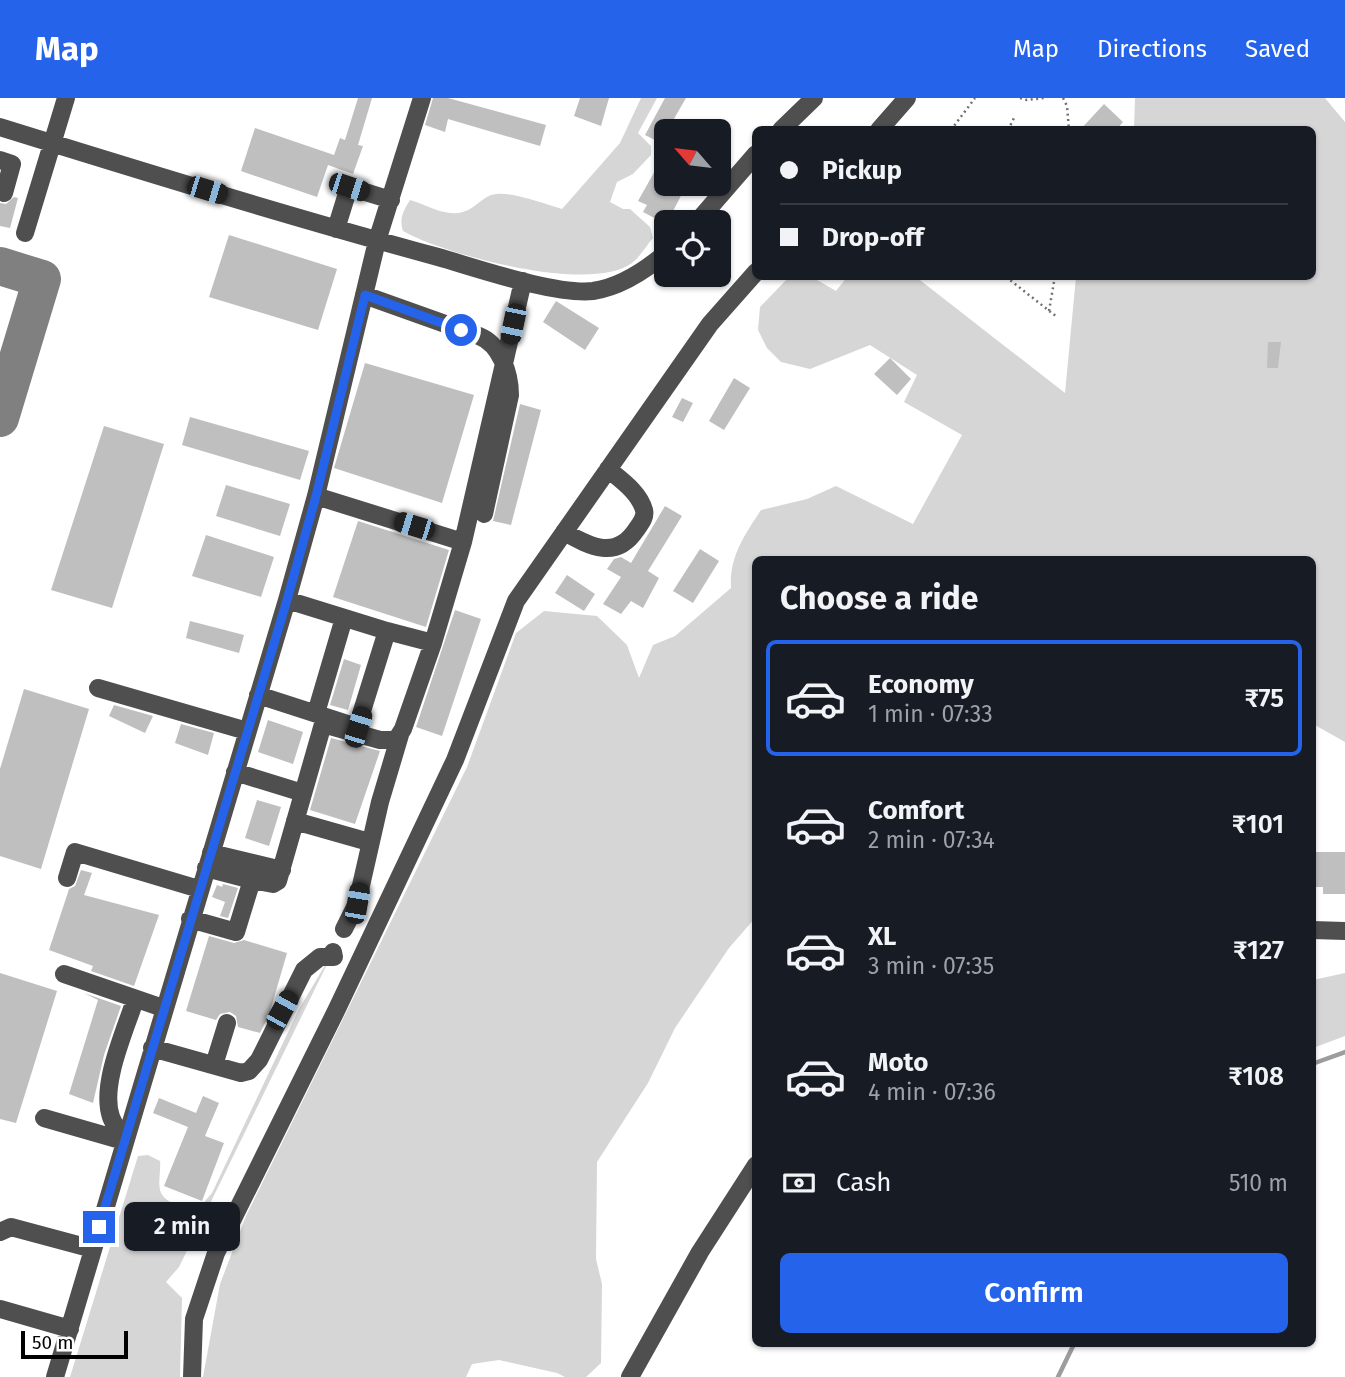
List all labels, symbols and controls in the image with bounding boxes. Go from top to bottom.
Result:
text: Map [35,29,99,69]
text: Map [1013,35,1059,63]
text: Directions [1097,35,1207,63]
text: Saved [1245,35,1310,63]
north arrow [654,119,732,196]
map controls [654,119,731,287]
text: Pickup [822,155,902,186]
car [326,171,373,203]
car [184,174,231,206]
button: locate [654,210,731,287]
text: Drop-off [822,222,924,253]
car [499,301,528,347]
route start [445,314,477,346]
car [391,510,438,542]
text: Choose a ride [780,579,978,617]
icon: car [784,667,847,730]
text: Economy [868,669,974,700]
text: ₹75 [1245,683,1284,714]
text: 1 min · 07:33 [868,700,993,728]
car [342,704,375,750]
icon: car [784,793,847,856]
text: Comfort [868,795,964,826]
text: ₹101 [1232,809,1284,840]
text: 2 min · 07:34 [868,826,995,854]
car [344,880,371,926]
icon: car [784,919,847,982]
text: XL [868,921,896,952]
text: ₹127 [1233,935,1284,966]
text: 3 min · 07:35 [868,952,994,980]
car [263,987,302,1033]
icon: car [784,1045,847,1108]
text: Moto [868,1047,928,1078]
text: ₹108 [1228,1061,1284,1092]
text: 4 min · 07:36 [868,1078,996,1106]
icon: cash [780,1164,818,1202]
text: Cash [836,1167,892,1198]
text: 510 m [1229,1169,1288,1197]
callout: 2 min [124,1202,239,1252]
route end [83,1211,115,1243]
text: 2 min [154,1212,210,1240]
button: Confirm [780,1253,1288,1333]
scale bar [21,1328,128,1360]
text: 50 m [32,1331,73,1354]

